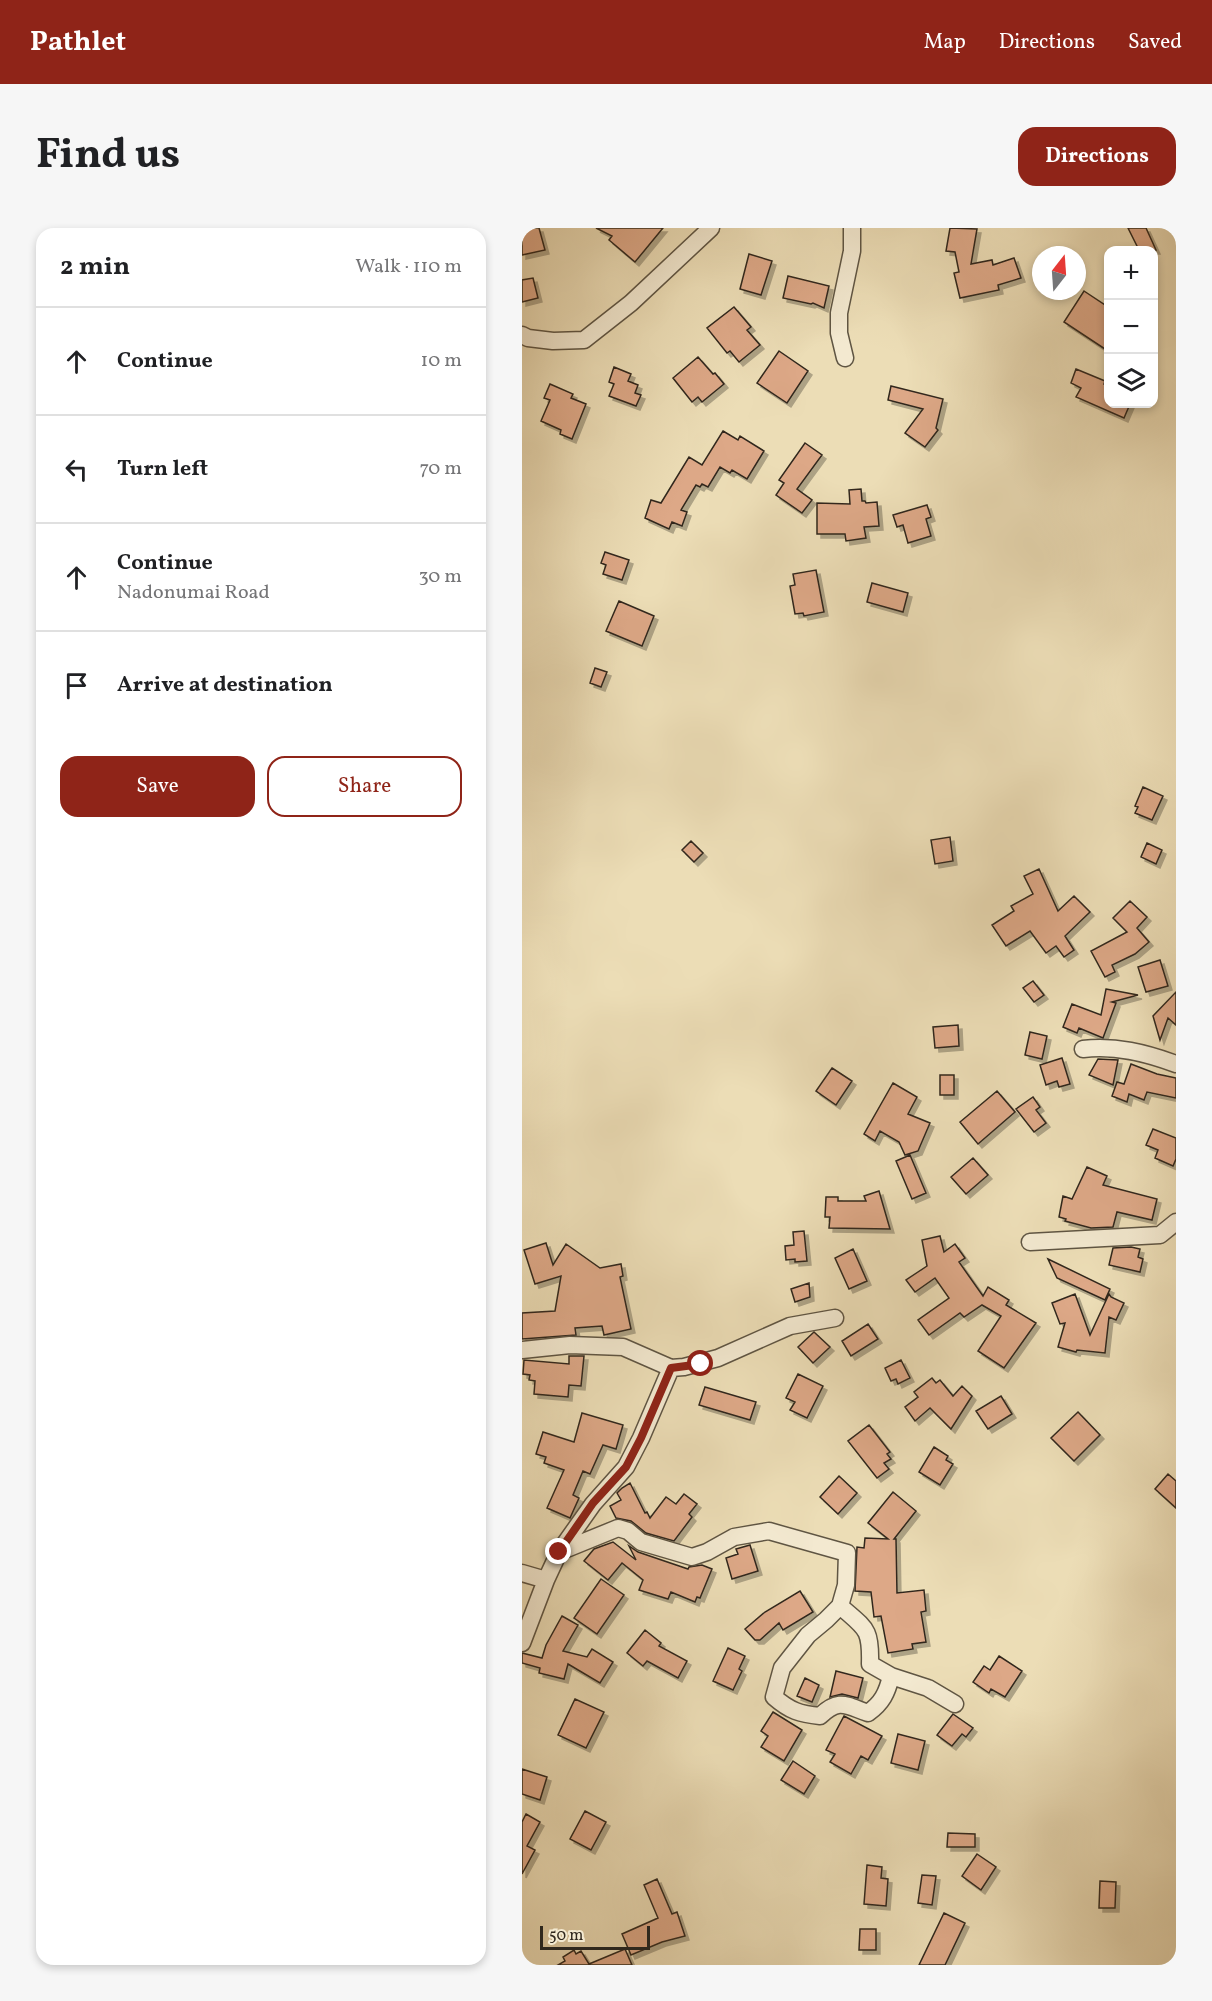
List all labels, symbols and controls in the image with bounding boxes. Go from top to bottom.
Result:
text: Pathlet [30,23,126,62]
text: Map [924,28,966,57]
text: Directions [999,28,1095,57]
text: Saved [1128,28,1182,57]
text: Find us [36,127,180,186]
button: Directions [1018,127,1176,186]
north arrow [1032,246,1086,300]
map controls [1104,246,1158,408]
button: + [1104,246,1158,300]
text: 2 min [60,249,130,285]
text: Walk · 110 m [355,253,462,281]
button: − [1104,300,1158,354]
icon: ahead [60,345,93,378]
text: Continue [117,346,213,377]
text: 10 m [421,347,462,375]
button: layers [1104,354,1158,408]
icon: left [60,453,93,486]
text: Turn left [117,454,208,485]
text: 70 m [419,455,462,483]
text: Continue [117,548,213,579]
icon: ahead [60,561,93,594]
text: 30 m [418,563,462,591]
text: Nadonumai Road [117,579,270,607]
icon: arrive [60,669,93,702]
text: Arrive at destination [117,670,333,701]
button: Save [60,756,255,817]
button: Share [267,756,462,817]
route start [687,1350,713,1376]
route end [545,1538,571,1564]
scale bar [540,1923,650,1950]
text: 50 m [549,1925,583,1947]

